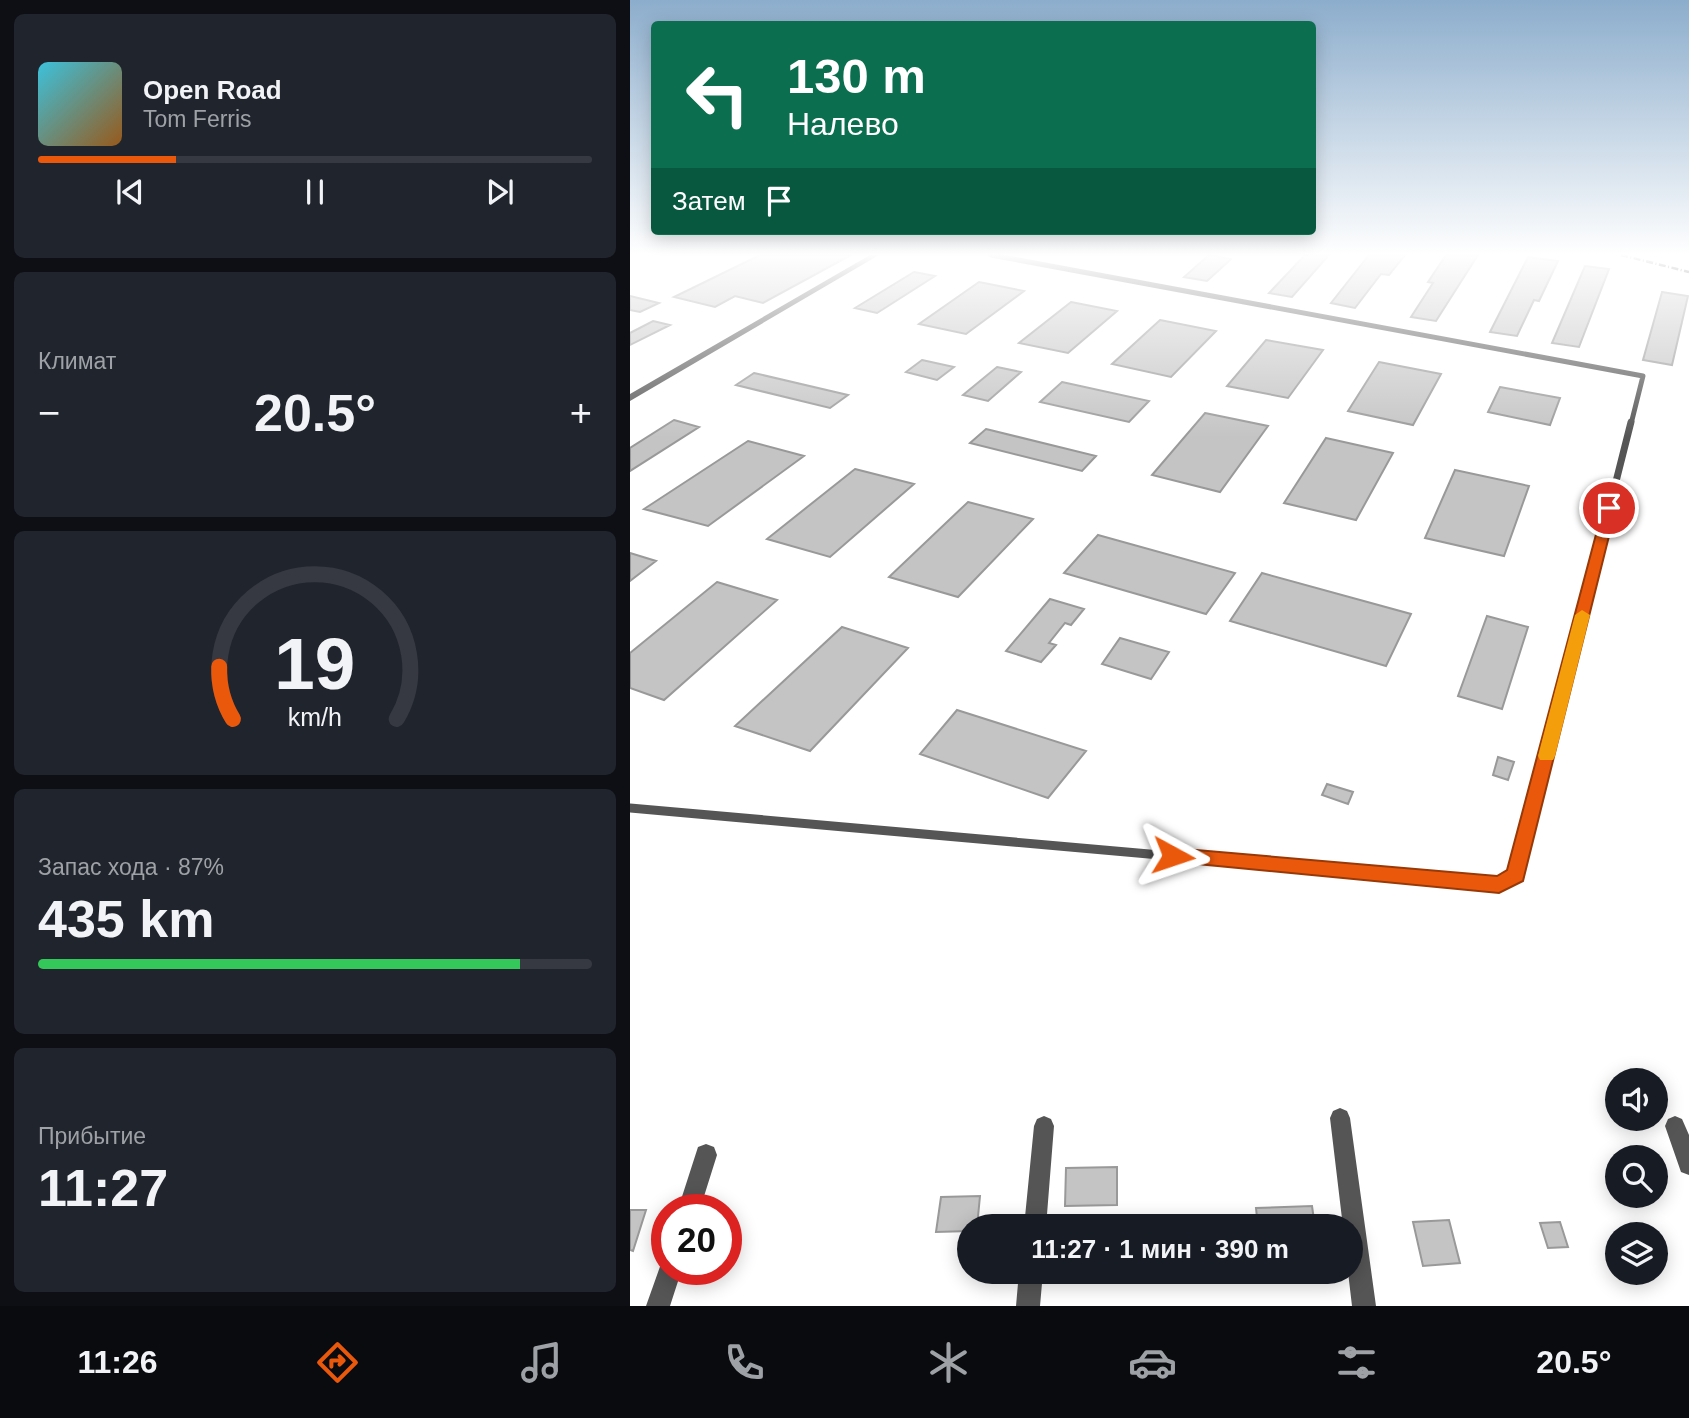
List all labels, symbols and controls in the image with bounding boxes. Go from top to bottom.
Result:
icon: left [672,49,763,140]
text: 130 m [787,49,926,103]
text: Open Road [143,75,282,105]
text: Tom Ferris [143,106,252,132]
text: Налево [787,106,899,142]
icon: previous [111,173,149,211]
icon: pause [296,173,334,211]
icon: next [481,173,519,211]
icon: arrive [760,182,798,220]
text: Затем [672,186,746,216]
text: Климат [38,348,116,374]
text: 20.5° [254,384,376,442]
text: − [38,392,60,434]
text: + [570,392,592,434]
pin [1579,478,1639,538]
icon: arrive [1590,489,1628,527]
text: 19 [275,623,355,704]
text: km/h [288,703,342,731]
position arrow [1136,819,1210,893]
text: Запас хода · 87% [38,854,224,880]
text: 435 km [38,890,214,948]
map controls [1605,1068,1668,1285]
button: sound [1605,1068,1668,1131]
text: Прибытие [38,1123,146,1149]
button: search [1605,1145,1668,1208]
text: 11:27 [38,1159,168,1217]
speed limit sign: 20 [651,1194,742,1285]
button: layers [1605,1222,1668,1285]
text: 11:27 · 1 мин · 390 m [1031,1234,1289,1264]
icon: directions [313,1338,362,1387]
icon: music [517,1338,566,1387]
icon: phone [720,1338,769,1387]
icon: climate [924,1338,973,1387]
icon: car [1128,1338,1177,1387]
icon: filters [1332,1338,1381,1387]
text: 11:26 [77,1344,158,1380]
text: 20.5° [1536,1344,1611,1380]

